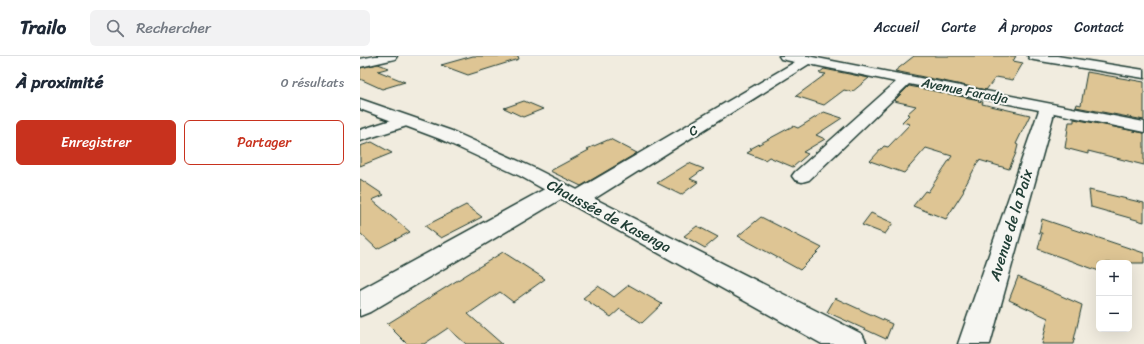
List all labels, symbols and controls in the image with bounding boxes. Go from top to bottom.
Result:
search box [90,10,370,46]
text: Trailo [20,11,66,44]
text: Rechercher [136,15,211,41]
text: Accueil [874,15,920,40]
text: Carte [942,15,976,40]
text: À propos [998,15,1052,40]
text: Contact [1074,15,1124,40]
icon: search [104,17,126,39]
text: À proximité [16,67,103,97]
text: 0 résultats [281,71,344,94]
street label: Avenue Faradja [919,71,1011,110]
street label: C [684,118,703,142]
button: Enregistrer [16,120,176,165]
button: Partager [184,120,344,165]
street label: Avenue de la Paix [981,166,1040,285]
street label: Chaussée de Kasenga [542,172,677,260]
map controls [1096,260,1132,332]
button: + [1096,260,1132,296]
button: − [1096,296,1132,332]

